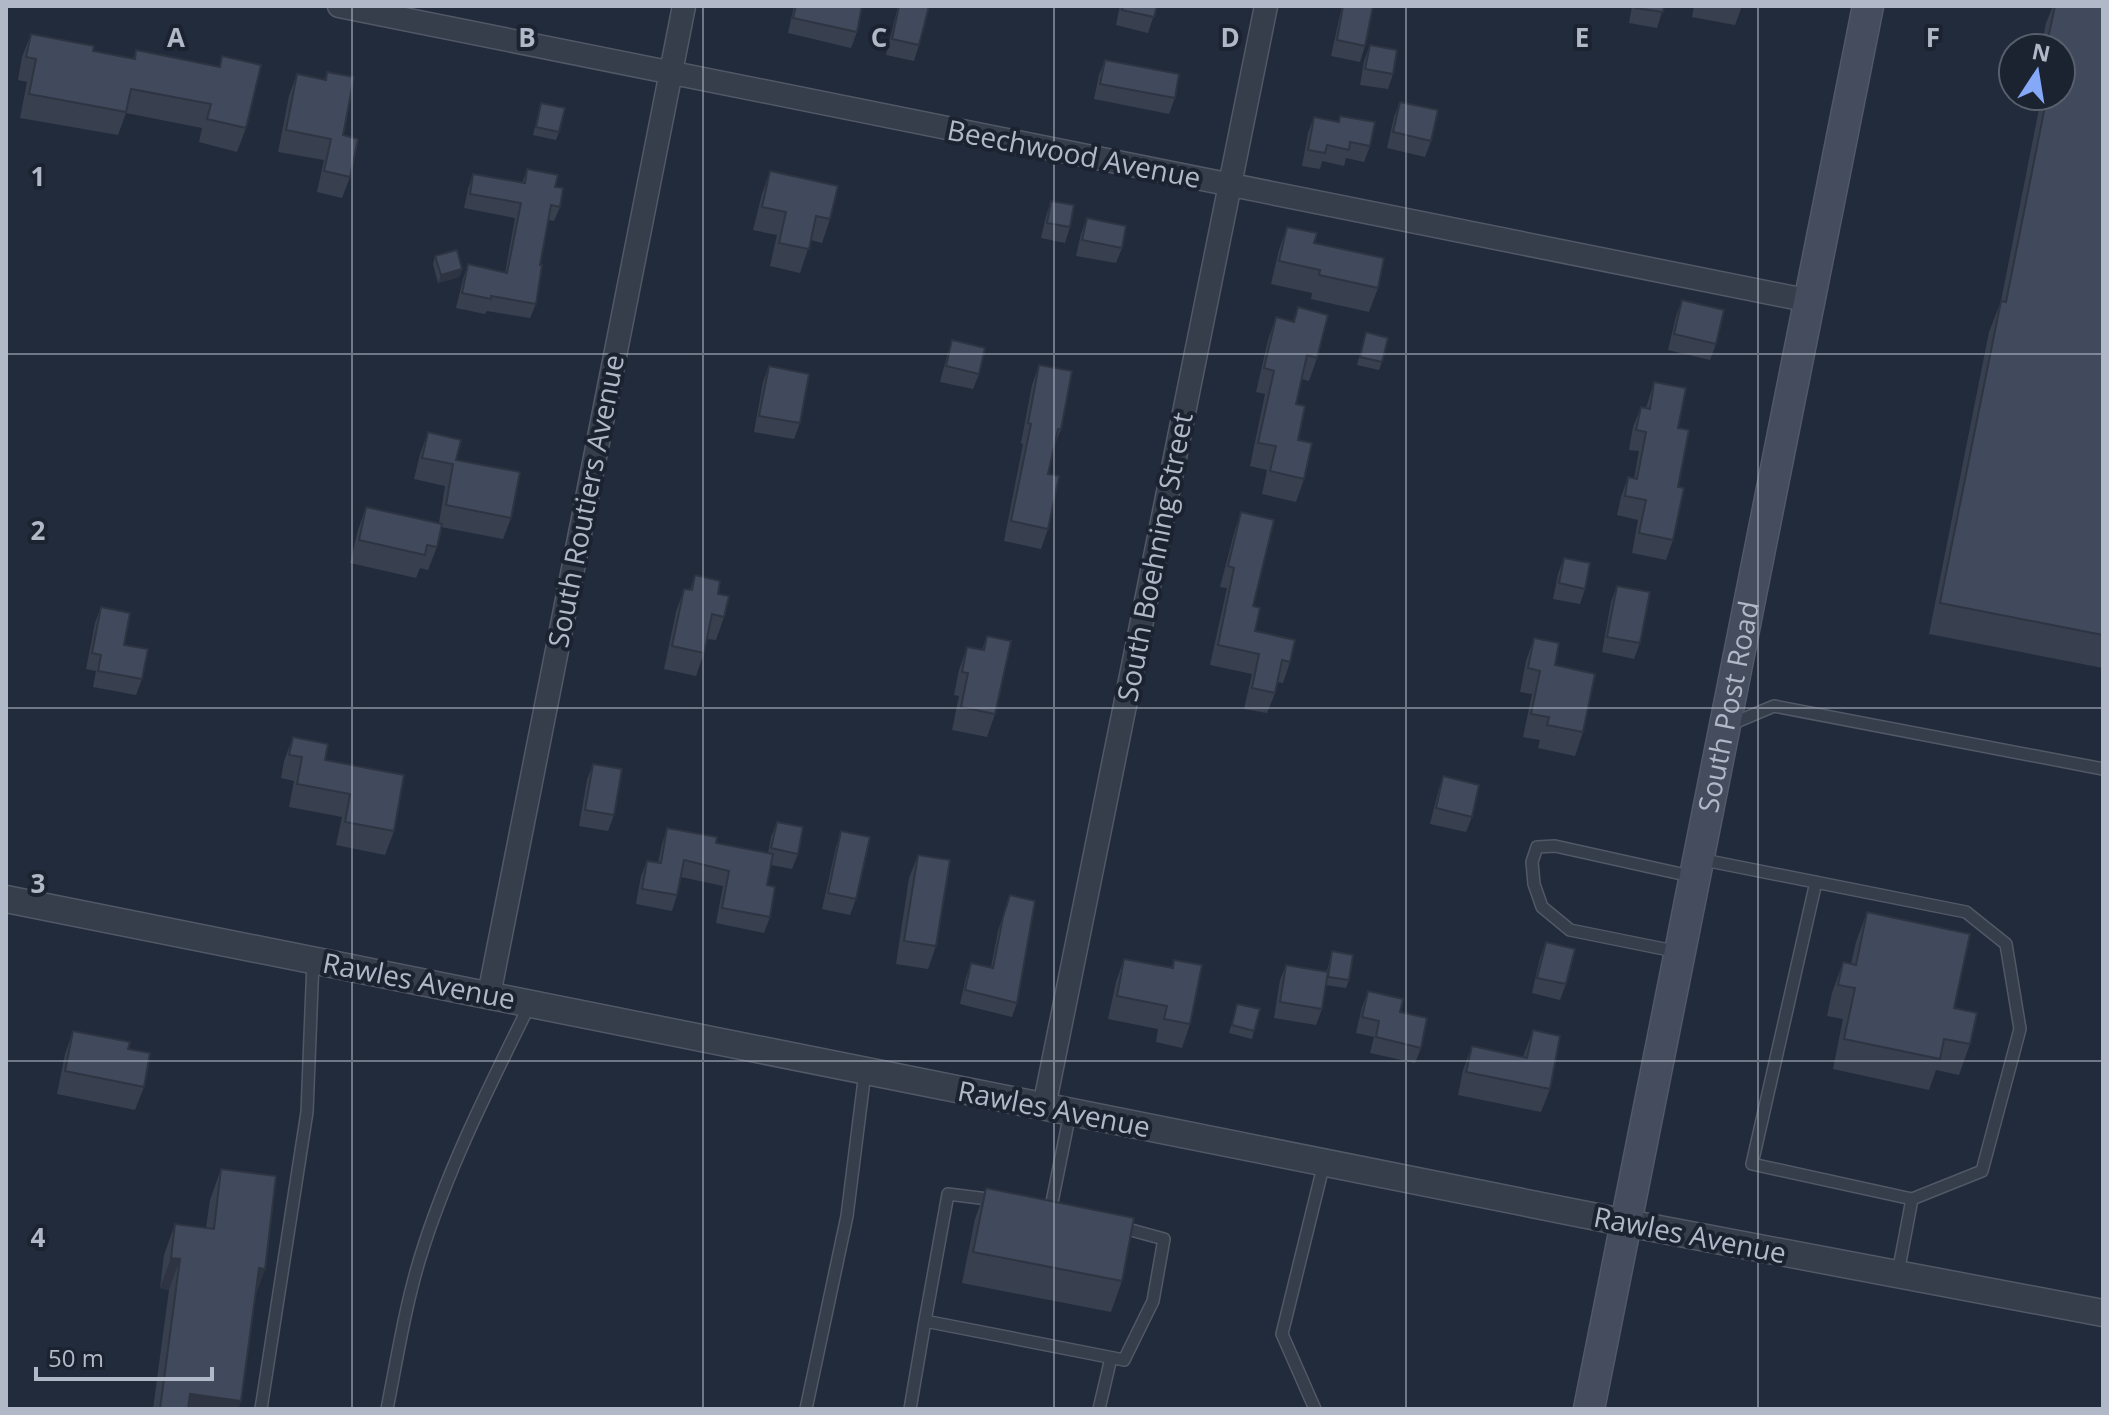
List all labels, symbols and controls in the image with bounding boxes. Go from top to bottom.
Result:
text: A [167,19,185,55]
text: B [518,19,536,55]
text: C [871,19,887,55]
text: D [1220,19,1240,55]
text: E [1575,19,1589,55]
text: F [1926,19,1940,55]
north arrow [1997,32,2077,112]
text: N [2029,35,2053,68]
street label: Beechwood Avenue [944,110,1204,196]
text: 1 [31,158,45,194]
street label: South Routiers Avenue [538,351,632,650]
street label: South Boehning Street [1107,409,1201,705]
text: 2 [31,512,46,548]
street label: South Post Road [1688,597,1767,816]
text: 3 [31,865,45,901]
street label: Rawles Avenue [320,943,519,1017]
street label: Rawles Avenue [955,1071,1154,1145]
street label: Rawles Avenue [1591,1197,1790,1271]
text: 4 [31,1219,46,1255]
scale bar [36,1331,212,1381]
text: 50 m [48,1341,104,1374]

